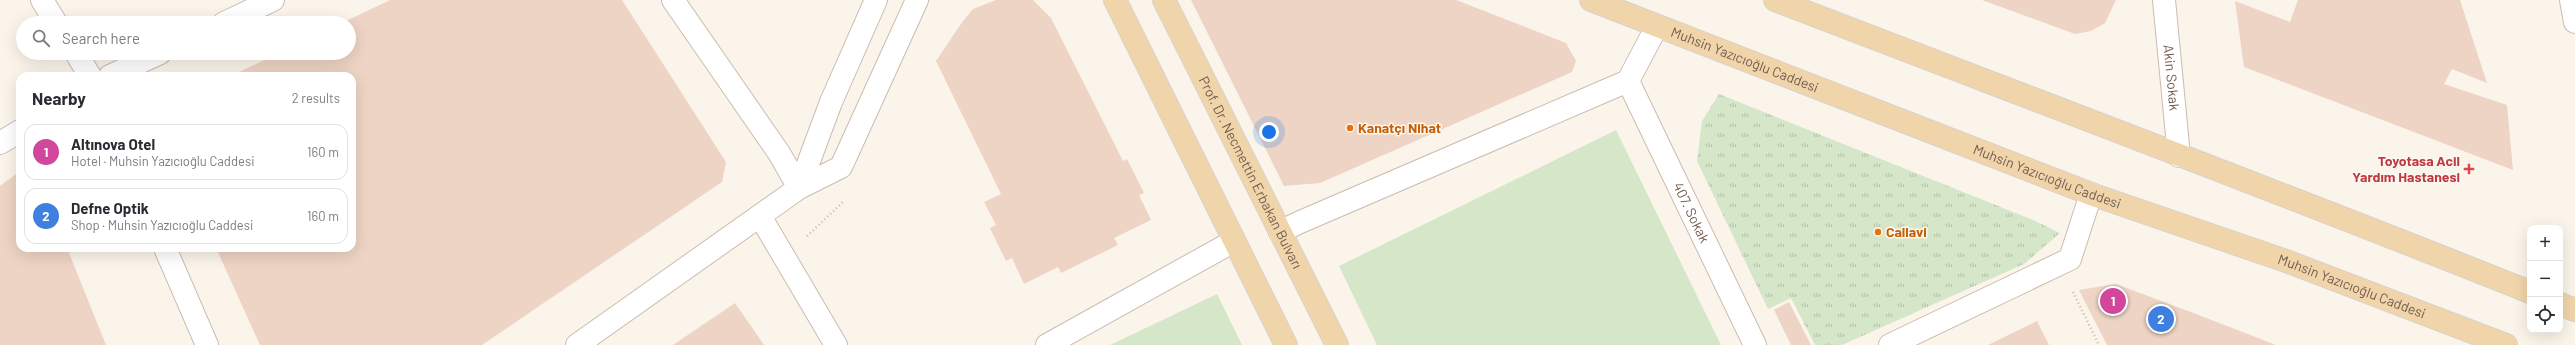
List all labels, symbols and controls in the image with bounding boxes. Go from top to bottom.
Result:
search box [16,16,356,60]
street label: Muhsin Yazıcıoğlu Caddesi [1669,23,1821,96]
icon: search [30,27,52,49]
text: Search here [62,29,140,47]
street label: Akin Sokak [2160,44,2184,111]
street label: Prof. Dr. Necmettin Erbakan Bulvarı [1196,73,1306,271]
text: Nearby [32,88,86,108]
text: 2 results [292,90,340,106]
place label: Kanatçı Nihat [1358,119,1441,136]
your location [1259,122,1279,142]
marker: Kanatçı Nihat [1345,123,1355,133]
text: Altınova Otel [71,135,155,153]
street label: Muhsin Yazıcıoğlu Caddesi [1971,140,2123,212]
text: 1 [44,144,48,160]
text: 160 m [307,144,339,160]
place label: Toyotasa Acil Yardım Hastanesi [2352,152,2460,185]
text: Hotel · Muhsin Yazıcıoğlu Caddesi [71,153,254,169]
marker: Toyotasa Acil Yardım Hastanesi [2463,163,2475,175]
street label: 407. Sokak [1670,179,1714,245]
text: Defne Optik [71,199,149,217]
text: 2 [42,208,50,224]
text: 160 m [307,208,339,224]
text: Shop · Muhsin Yazıcıoğlu Caddesi [71,217,253,233]
place label: Callavi [1886,223,1927,240]
map controls [2527,225,2563,333]
button: + [2527,225,2563,261]
marker: Callavi [1873,227,1883,237]
street label: Muhsin Yazıcıoğlu Caddesi [2276,250,2428,322]
button: − [2527,261,2563,297]
pin: 1 [2100,286,2126,316]
button: locate [2527,297,2563,333]
pin: 2 [2148,304,2174,334]

